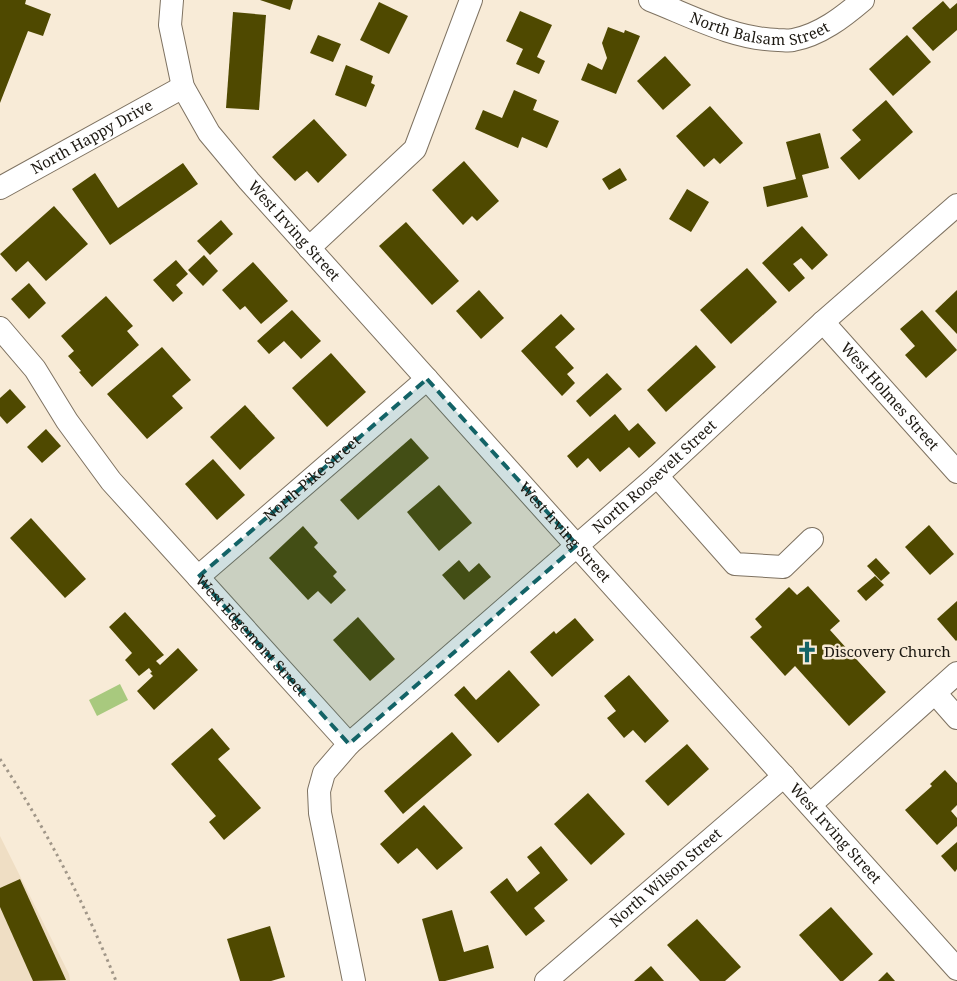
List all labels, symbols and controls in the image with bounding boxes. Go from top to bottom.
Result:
street label: North Balsam Street [687,7,833,50]
street label: North Happy Drive [27,95,156,178]
street label: West Irving Street [244,176,345,285]
street label: West Holmes Street [837,337,944,454]
street label: North Roosevelt Street [588,415,720,537]
street label: North Pike Street [259,430,364,525]
street label: West Irving Street [515,477,616,586]
street label: West Edgemont Street [192,570,312,700]
church icon: Discovery Church [794,639,820,665]
place label: Discovery Church [824,641,951,661]
street label: West Irving Street [786,778,886,887]
street label: North Wilson Street [605,823,725,931]

